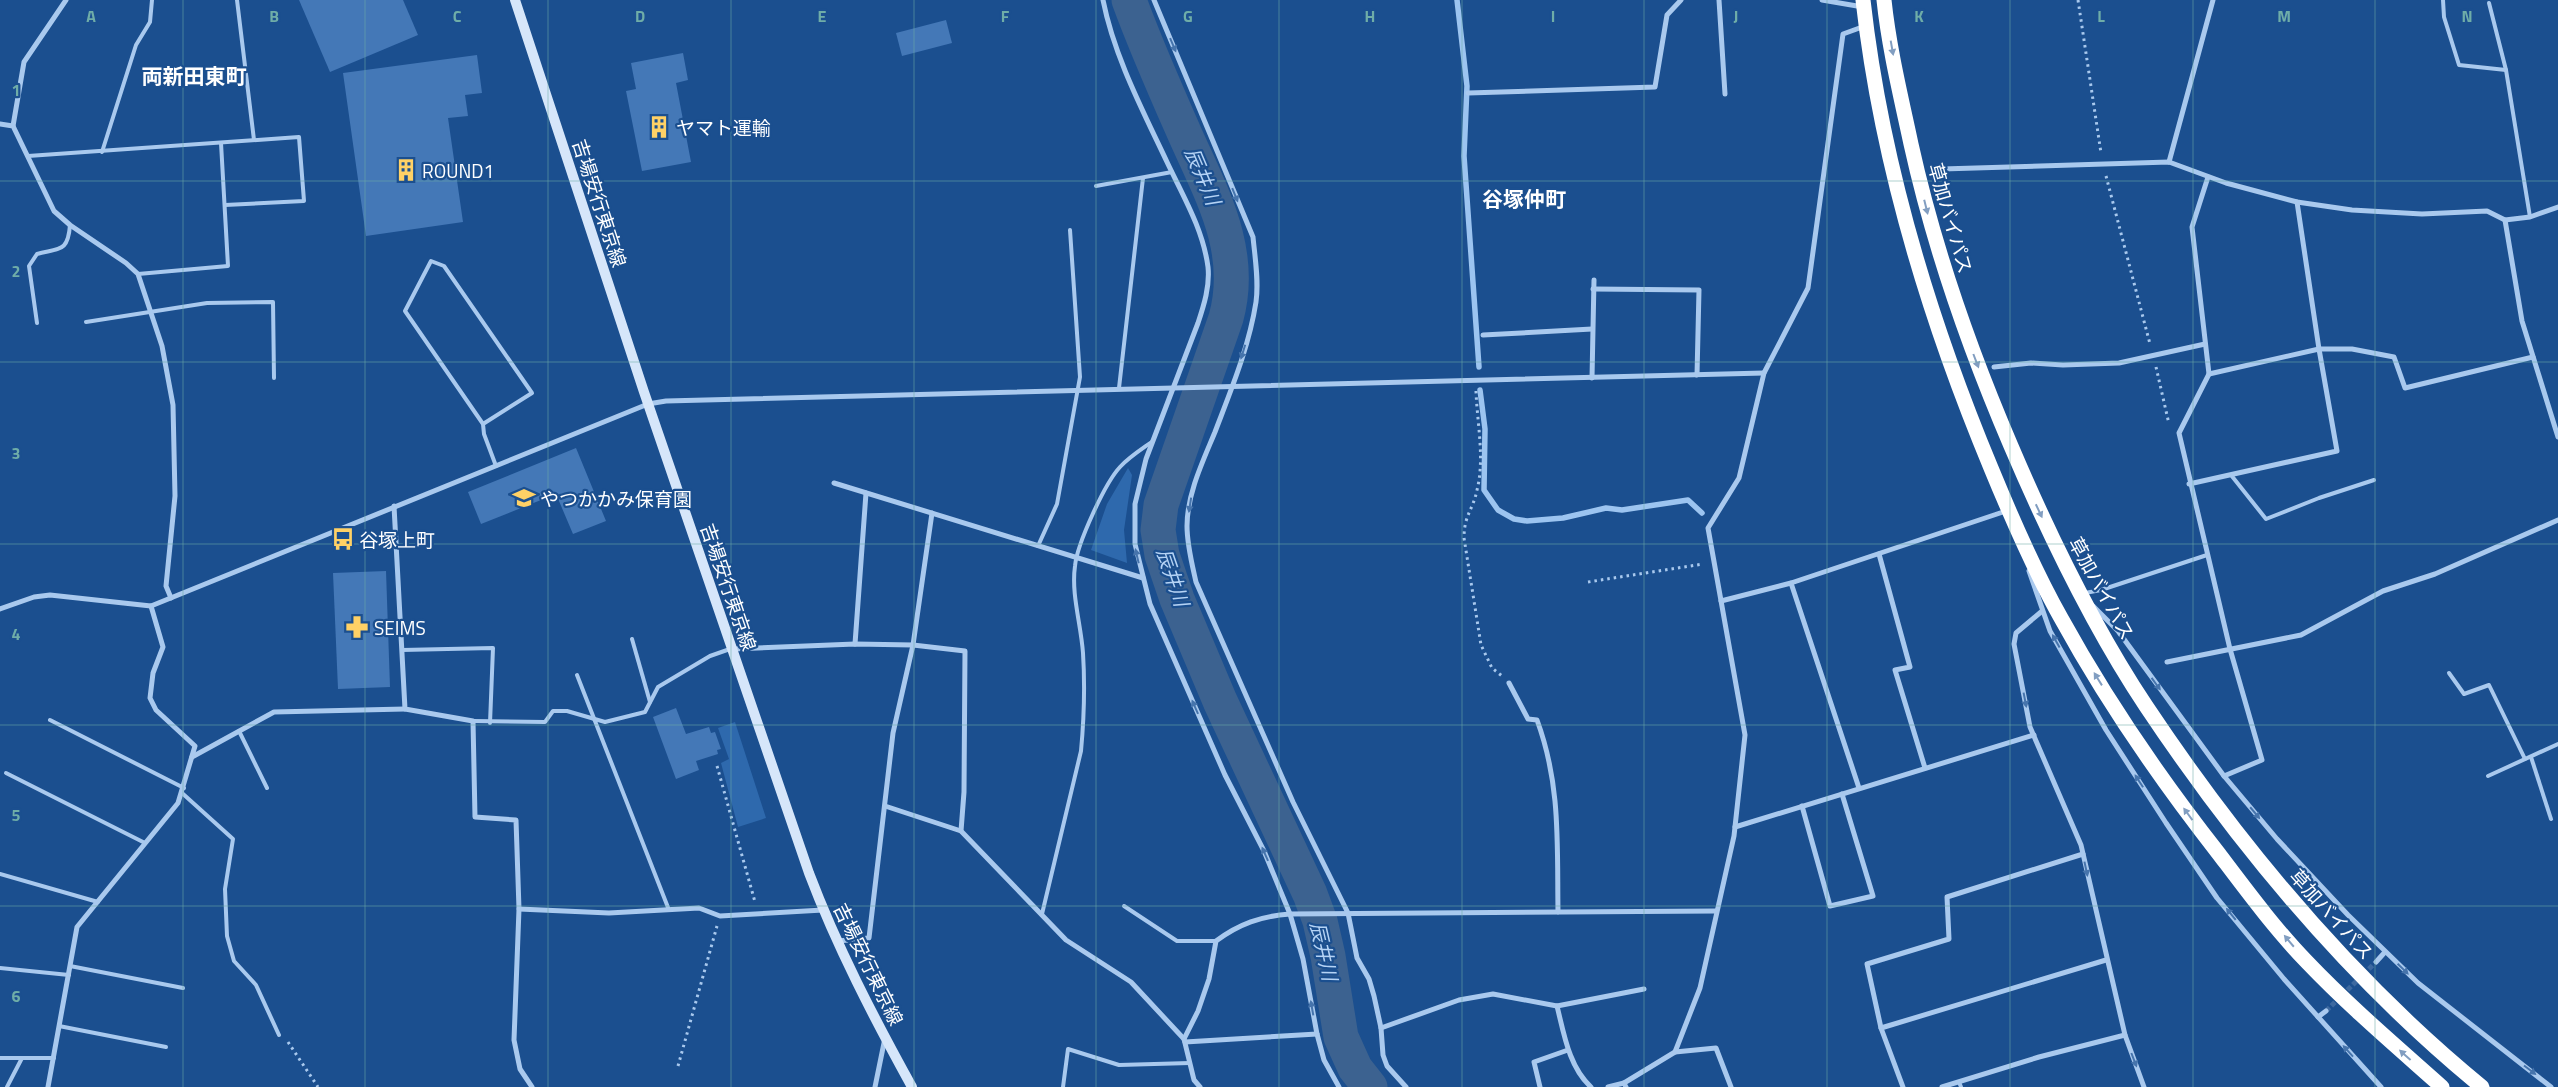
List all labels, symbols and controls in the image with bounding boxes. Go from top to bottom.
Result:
text: A [86,4,96,28]
text: B [269,4,279,28]
text: C [453,4,462,28]
text: D [635,4,645,28]
text: E [818,4,827,28]
text: F [1001,4,1010,28]
text: G [1183,4,1193,28]
text: H [1365,4,1375,28]
text: I [1551,4,1555,28]
text: J [1734,4,1738,28]
text: K [1914,4,1924,28]
text: L [2097,4,2105,28]
text: M [2277,4,2291,28]
text: N [2461,4,2473,28]
one-way arrow [1169,38,1177,53]
one-way arrow [1888,40,1896,56]
district label: 両新田東町 [142,60,247,92]
text: 1 [12,78,20,102]
place label: ヤマト運輸 [676,113,771,142]
building icon: ヤマト運輸 [646,114,672,140]
street label: 吉場安行東京線 [566,135,634,271]
water label: 辰井川 [1177,142,1230,212]
place label: ROUND1 [422,156,494,185]
building icon: ROUND1 [393,157,419,183]
street label: 草加バイパス [1921,159,1981,277]
district label: 谷塚仲町 [1482,183,1566,215]
one-way arrow [1232,188,1240,202]
one-way arrow [1922,199,1930,214]
text: 2 [12,259,20,283]
one-way arrow [1239,345,1247,360]
one-way arrow [1972,354,1980,369]
text: 3 [12,441,20,465]
place label: やつかかみ保育園 [540,484,692,513]
school or university icon: やつかかみ保育園 [511,485,537,511]
one-way arrow [1186,498,1194,514]
one-way arrow [2035,504,2043,518]
street label: 吉場安行東京線 [694,519,764,655]
place label: 谷塚上町 [359,525,435,554]
bus stop icon: 谷塚上町 [330,526,356,552]
street label: 草加バイパス [2062,531,2142,645]
water label: 辰井川 [1149,544,1198,612]
one-way arrow [1133,548,1141,563]
place label: SEIMS [374,613,426,642]
pharmacy icon: SEIMS [344,614,370,640]
text: 4 [12,622,21,646]
one-way arrow [2052,634,2060,649]
one-way arrow [2094,672,2103,685]
one-way arrow [2151,677,2161,691]
one-way arrow [2021,693,2029,708]
one-way arrow [1191,700,1199,714]
one-way arrow [2134,774,2144,787]
text: 5 [12,803,21,827]
one-way arrow [2249,807,2260,819]
one-way arrow [2182,808,2193,821]
one-way arrow [1261,847,1269,861]
one-way arrow [2082,861,2090,876]
street label: 草加バイパス [2283,862,2381,966]
street label: 吉場安行東京線 [827,898,911,1030]
one-way arrow [2226,908,2237,921]
water label: 辰井川 [1302,918,1346,986]
one-way arrow [2284,935,2295,948]
one-way arrow [2397,963,2409,975]
text: 6 [12,984,21,1008]
one-way arrow [1308,1000,1316,1016]
one-way arrow [2342,1046,2354,1058]
one-way arrow [2399,1049,2412,1060]
one-way arrow [2130,1053,2138,1068]
one-way arrow [2523,1065,2536,1076]

